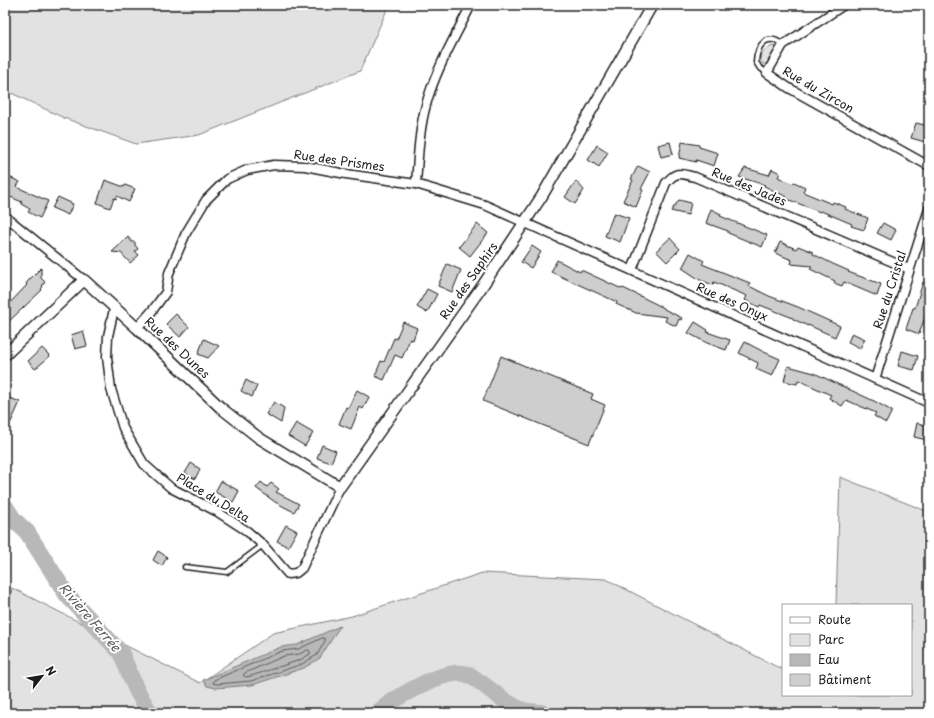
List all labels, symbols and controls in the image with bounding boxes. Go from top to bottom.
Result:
street label: Rue du Zircon [779,61,858,117]
street label: Rue des Prismes [293,145,386,175]
street label: Rue des Jades [709,162,790,210]
street label: Rue des Saphirs [435,238,502,323]
street label: Rue du Cristal [868,248,910,331]
street label: Rue des Onyx [694,277,771,325]
street label: Rue des Dunes [141,312,215,383]
street label: Place du Delta [173,468,254,526]
water label: Rivière Ferrée [55,578,126,656]
legend [782,604,912,696]
text: Route [818,610,851,628]
text: Parc [818,630,844,648]
text: Eau [818,650,840,668]
north arrow [22,656,62,696]
text: N [41,662,61,679]
text: Bâtiment [818,670,871,688]

